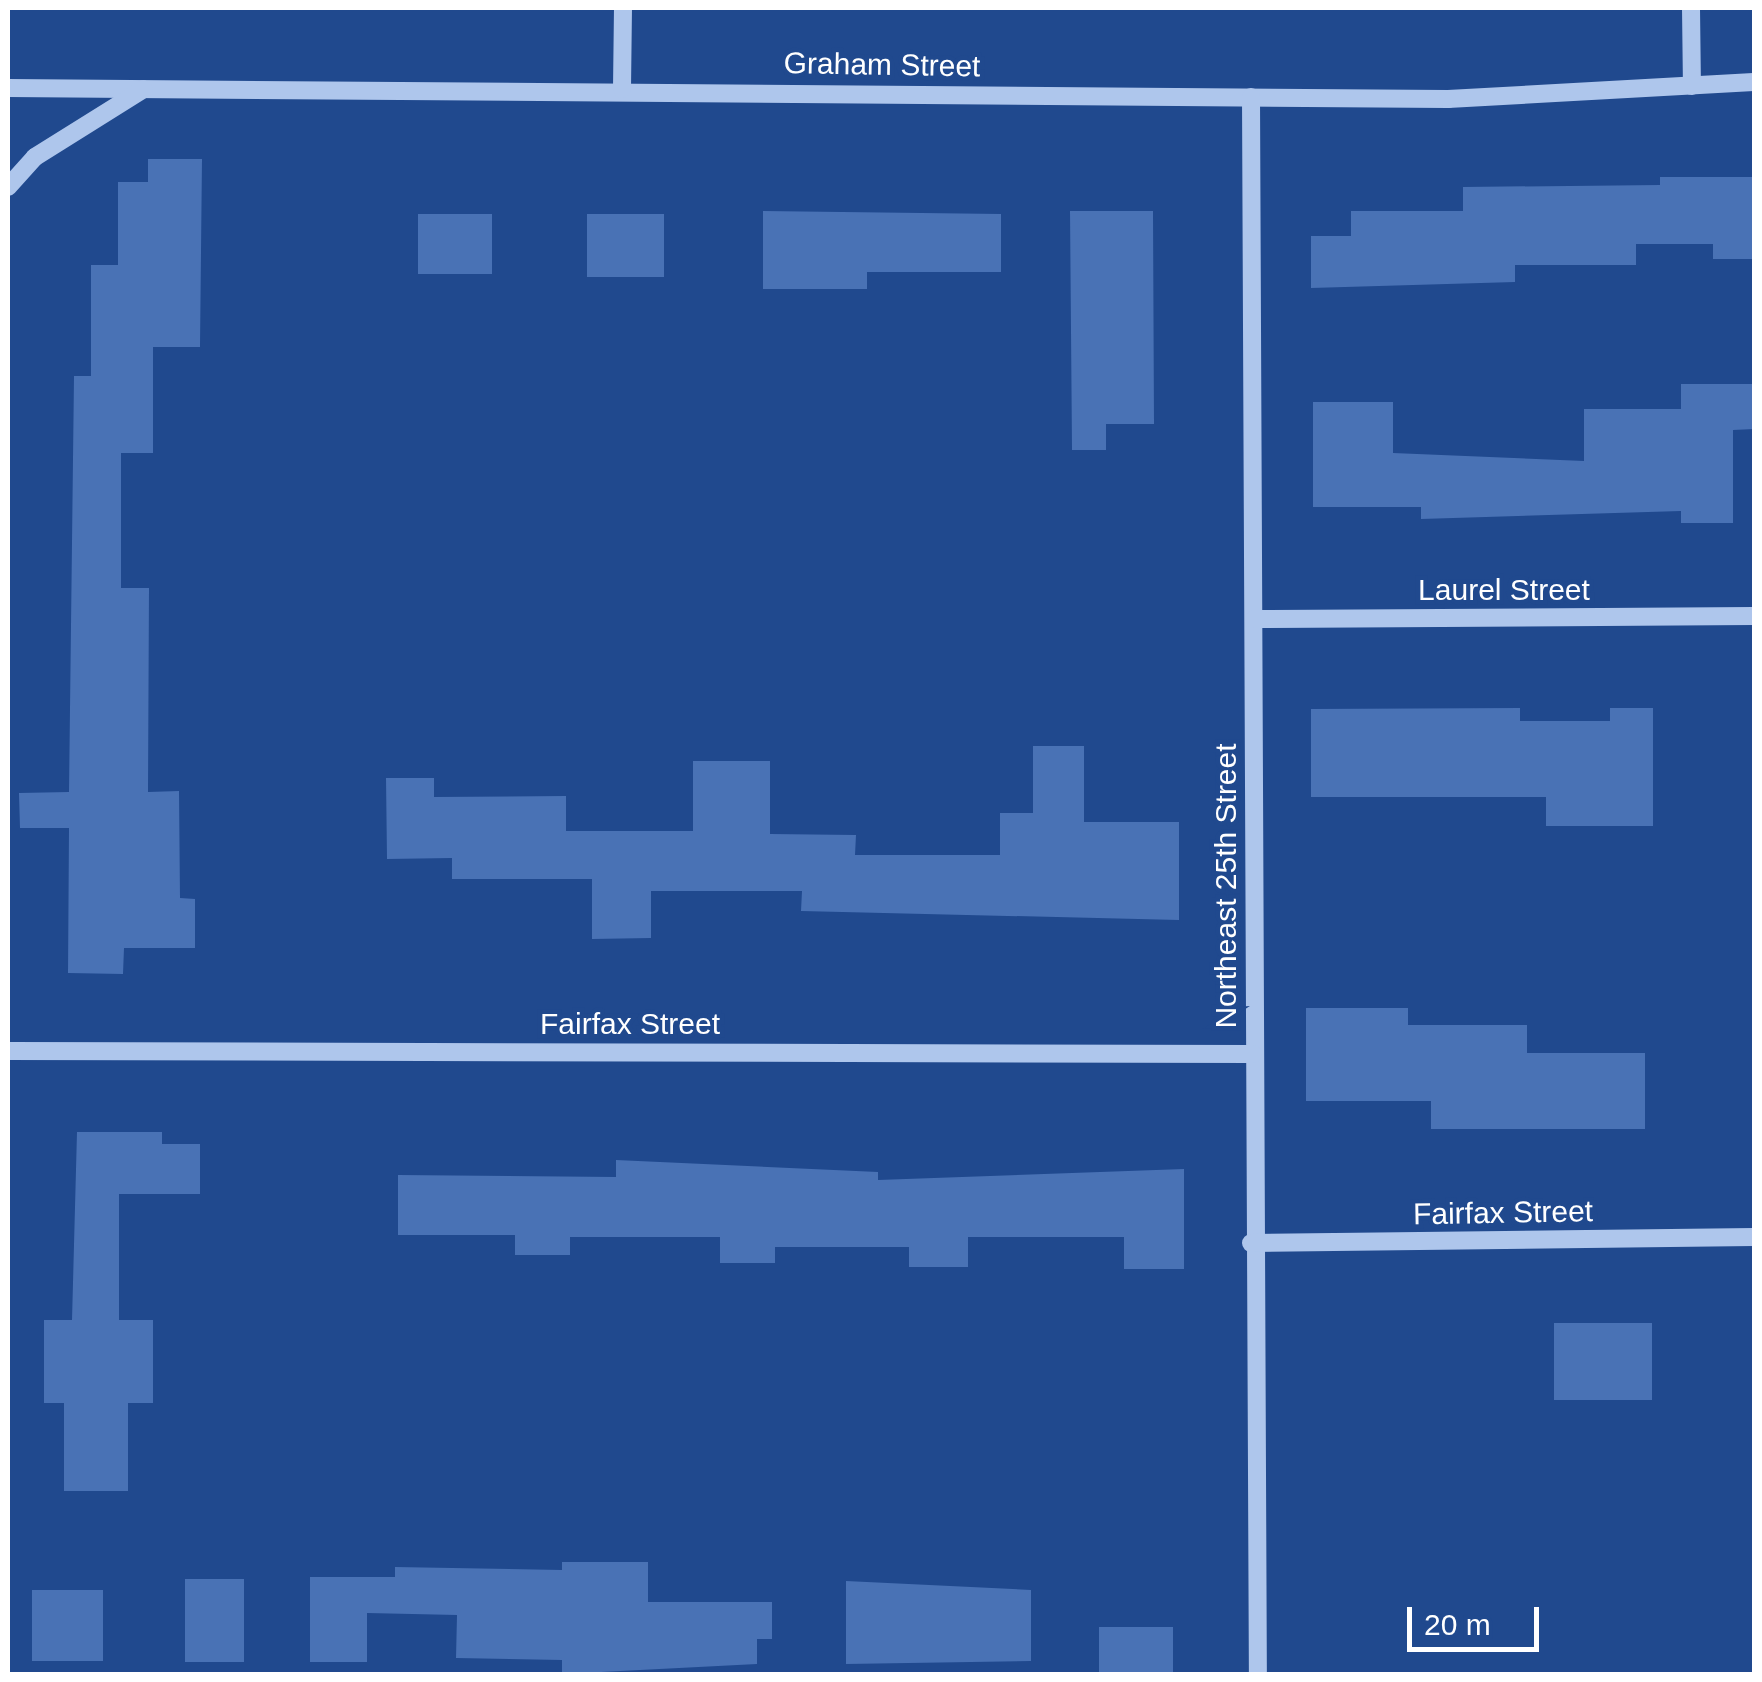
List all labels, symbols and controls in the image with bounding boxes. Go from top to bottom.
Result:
street label: Graham Street [783,45,981,85]
street label: Laurel Street [1418,572,1590,608]
street label: Northeast 25th Street [1208,743,1244,1029]
street label: Fairfax Street [540,1006,720,1042]
street label: Fairfax Street [1413,1193,1593,1233]
scale bar [1412,1587,1544,1649]
text: 20 m [1424,1608,1491,1641]

